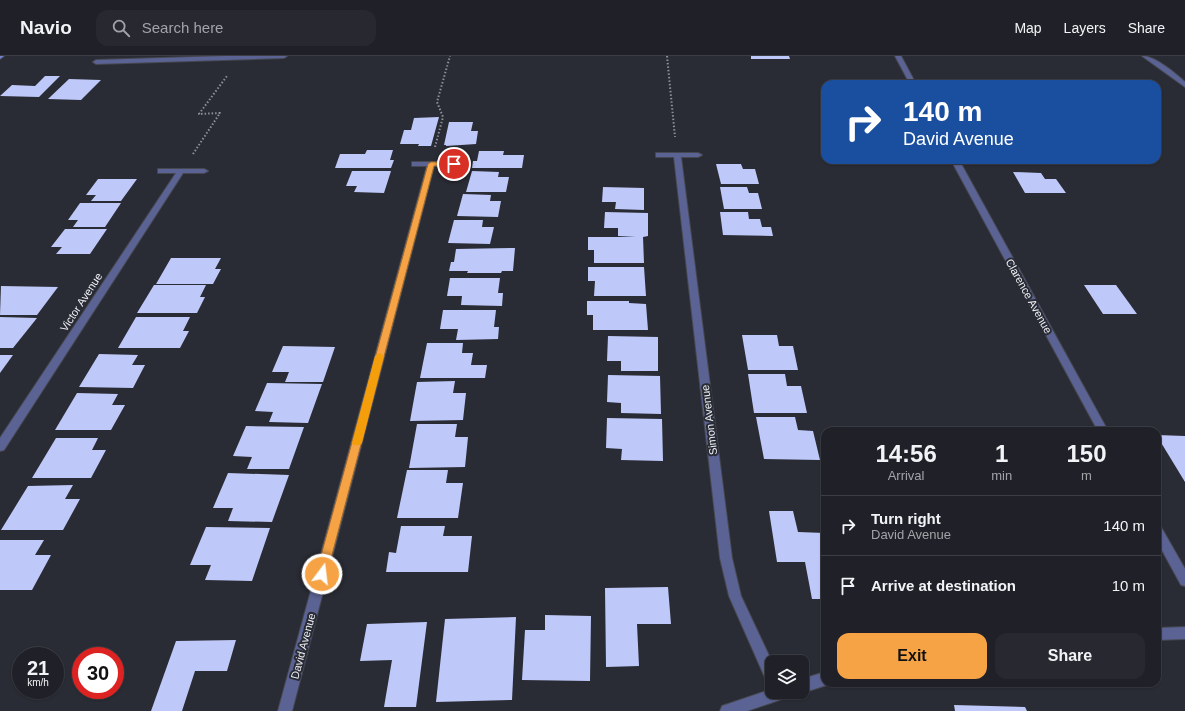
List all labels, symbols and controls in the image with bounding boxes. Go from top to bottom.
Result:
search box [96,10,376,46]
text: Navio [20,17,72,38]
icon: search [110,17,132,39]
text: Search here [142,19,223,36]
text: Map [1014,20,1042,36]
text: Layers [1064,20,1106,36]
text: Share [1128,20,1165,36]
icon: right [837,96,889,148]
text: 140 m [903,96,982,127]
text: David Avenue [903,129,1014,149]
pin [437,147,471,181]
icon: arrive [443,153,465,175]
street label: Clarence Avenue [1003,257,1055,335]
street label: Victor Avenue [58,270,104,334]
street label: Simon Avenue [699,384,719,456]
text: 14:56 [875,440,937,467]
text: 1 [995,440,1008,467]
text: 150 [1067,440,1107,467]
text: Arrival [888,468,925,483]
text: min [991,468,1012,483]
text: m [1081,468,1092,483]
text: Turn right [871,510,941,527]
icon: right [837,515,859,537]
text: 140 m [1103,517,1145,534]
text: David Avenue [871,527,951,542]
position arrow [301,553,343,595]
icon: arrive [837,575,859,597]
text: Arrive at destination [871,577,1016,594]
text: 10 m [1112,577,1145,594]
street label: David Avenue [288,612,318,680]
button: Exit [837,633,987,679]
button: Share [995,633,1145,679]
speed limit sign: 30 [72,647,124,699]
map controls [765,655,809,699]
button: layers [765,655,809,699]
text: 21 [27,657,49,679]
text: km/h [27,677,49,688]

